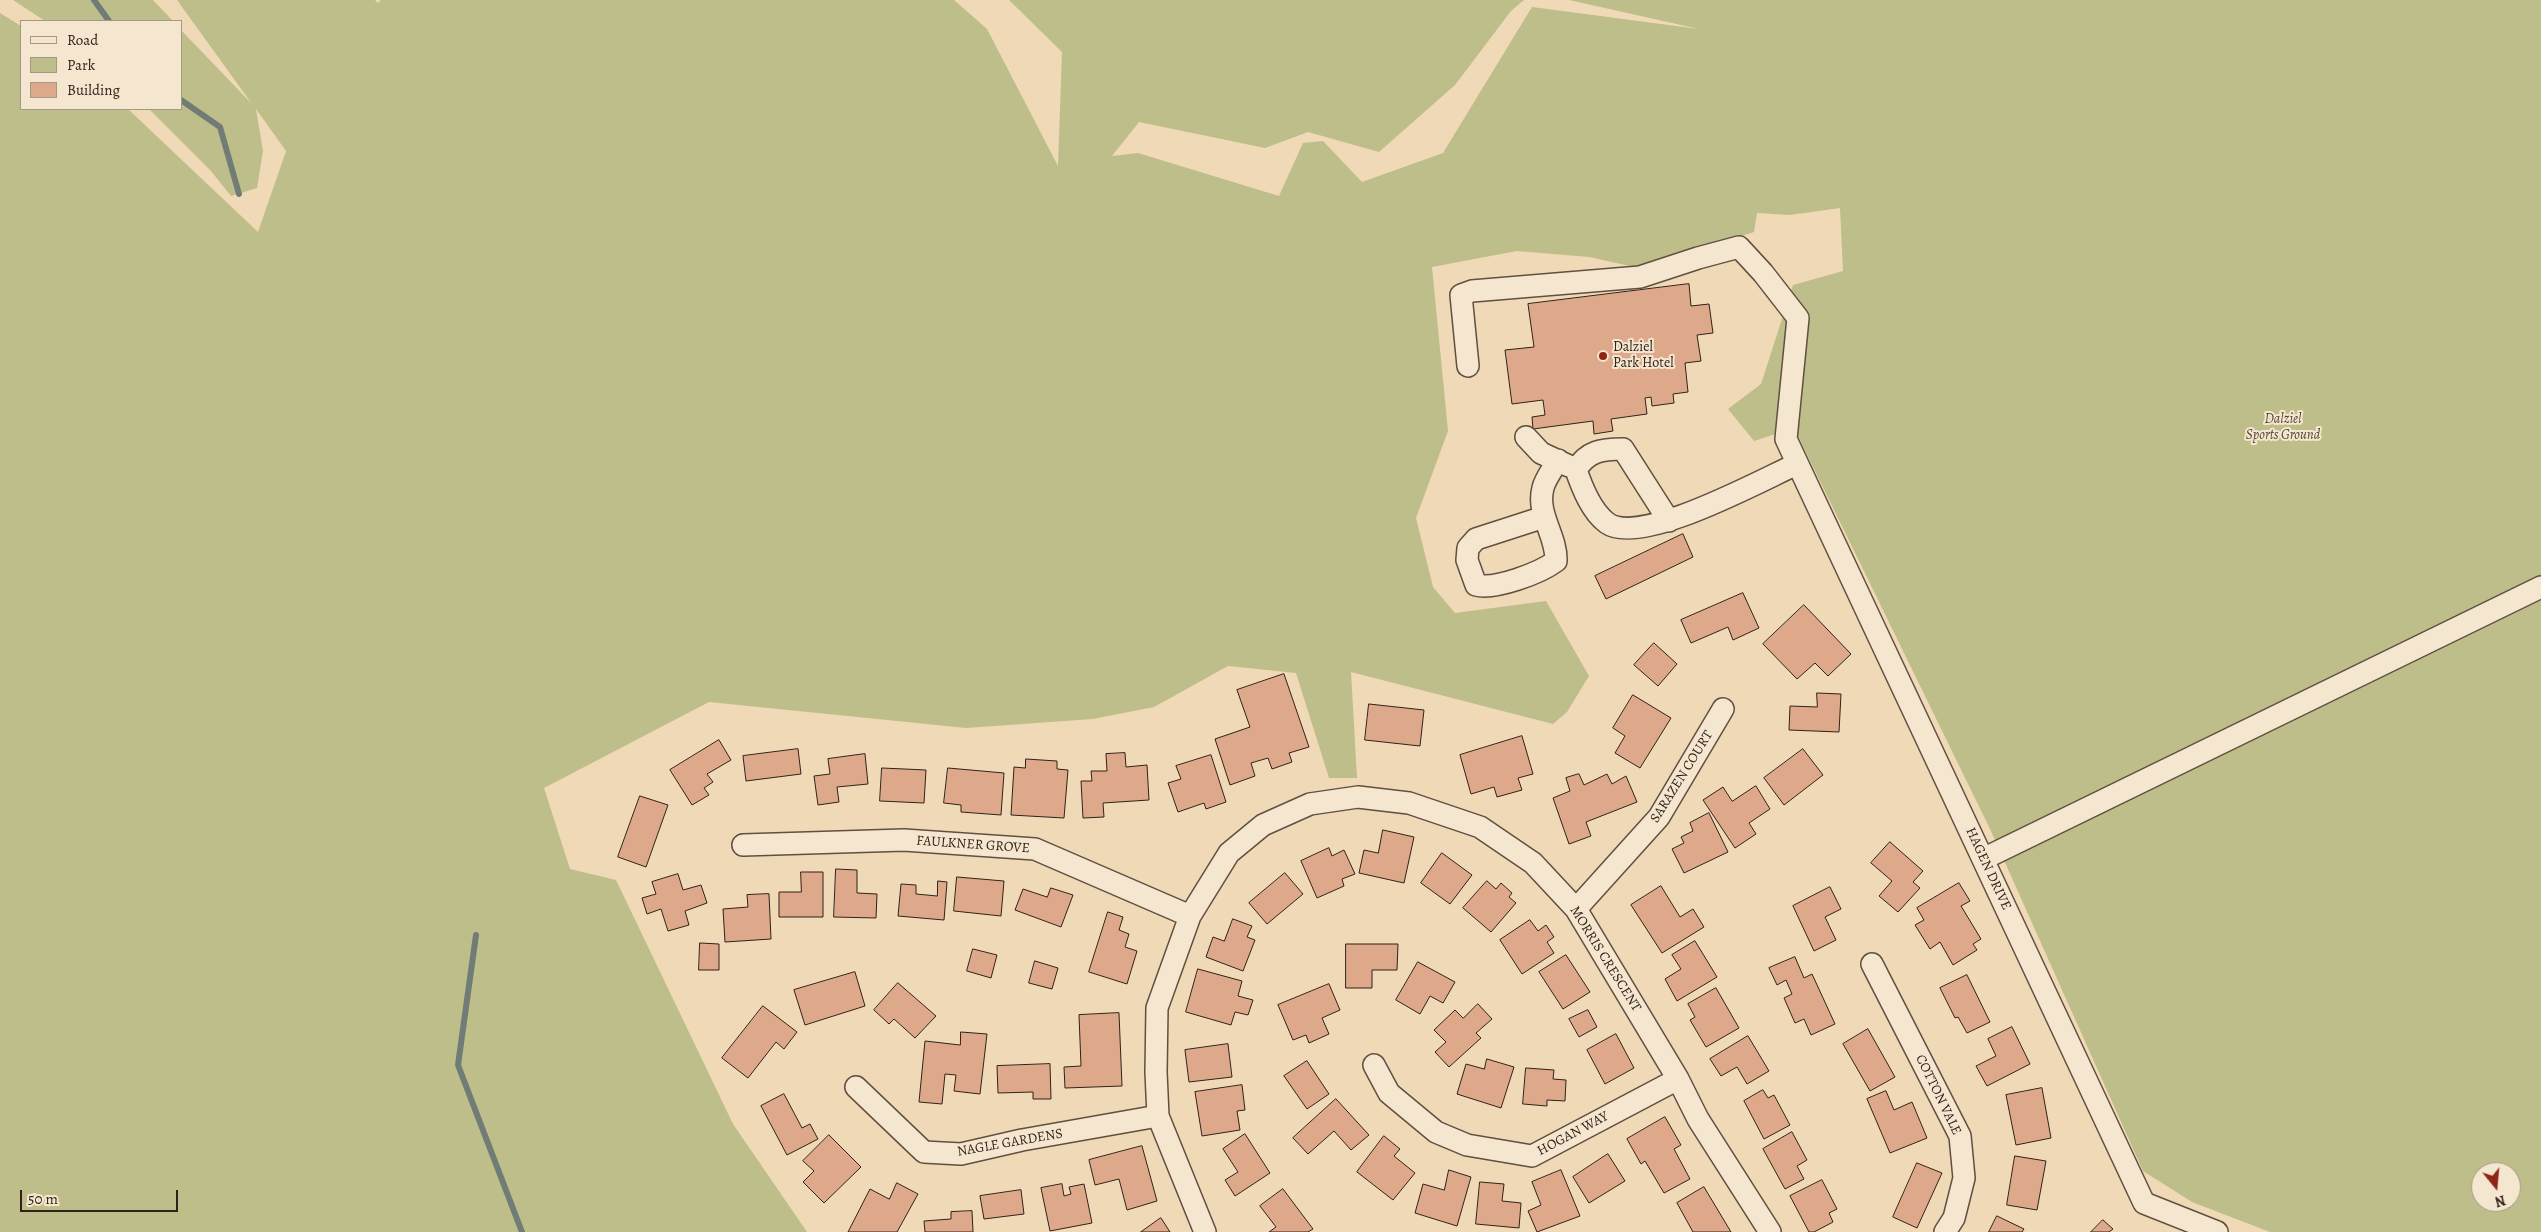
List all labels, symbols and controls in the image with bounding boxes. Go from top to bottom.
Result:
legend [20,20,182,110]
text: Road [67,30,98,50]
text: Park [67,55,95,75]
text: Building [67,80,120,100]
place label: Dalziel Park Hotel [1613,340,1674,372]
marker: Dalziel Park Hotel [1597,350,1609,362]
park label: Dalziel Sports Ground [2246,412,2320,444]
street label: SARAZEN COURT [1647,728,1717,826]
street label: HAGEN DRIVE [1962,825,2014,913]
street label: FAULKNER GROVE [916,833,1030,857]
street label: MORRIS CRESCENT [1566,903,1644,1015]
street label: COTTON VALE [1911,1052,1965,1138]
street label: HOGAN WAY [1535,1108,1611,1160]
street label: NAGLE GARDENS [956,1125,1064,1161]
north arrow [2471,1162,2521,1212]
scale bar [22,1180,180,1212]
text: 50 m [28,1189,58,1209]
text: N [2493,1190,2508,1211]

